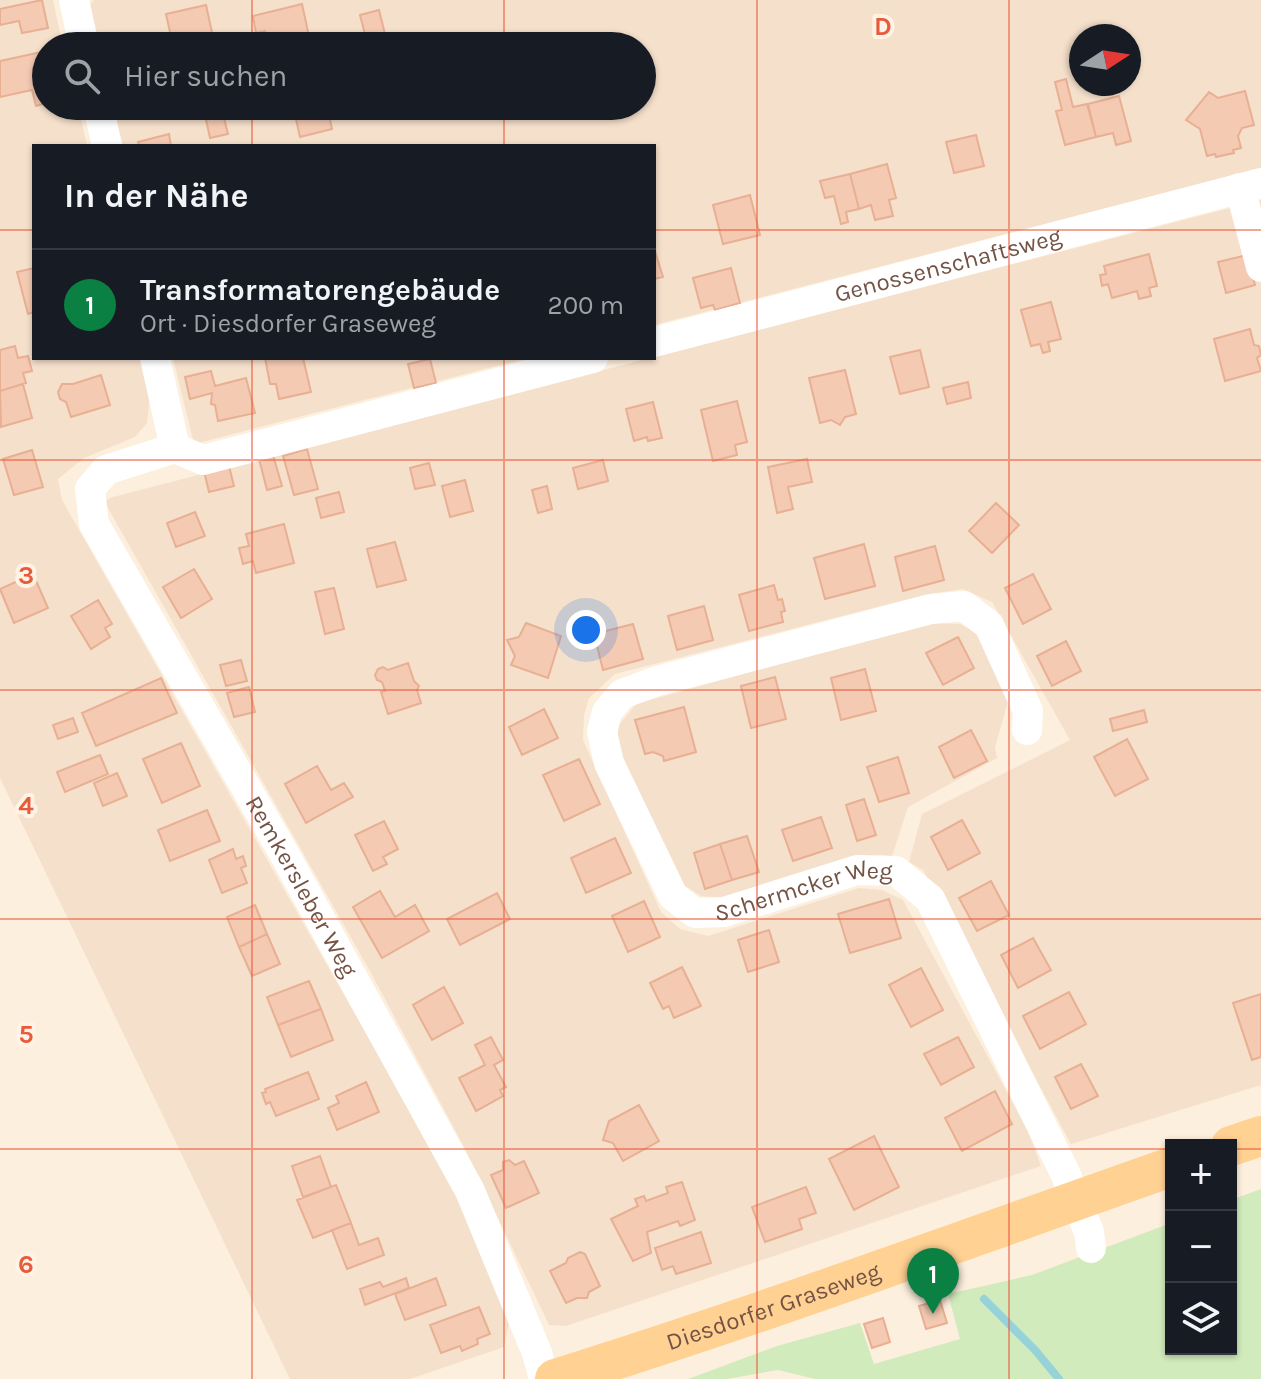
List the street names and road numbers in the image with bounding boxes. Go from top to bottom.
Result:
street label: Genossenschaftsweg [832,222,1065,308]
street label: Remkersleber Weg [240,791,363,982]
street label: Schermcker Weg [715,853,893,926]
street label: Diesdorfer Graseweg [663,1257,885,1356]

